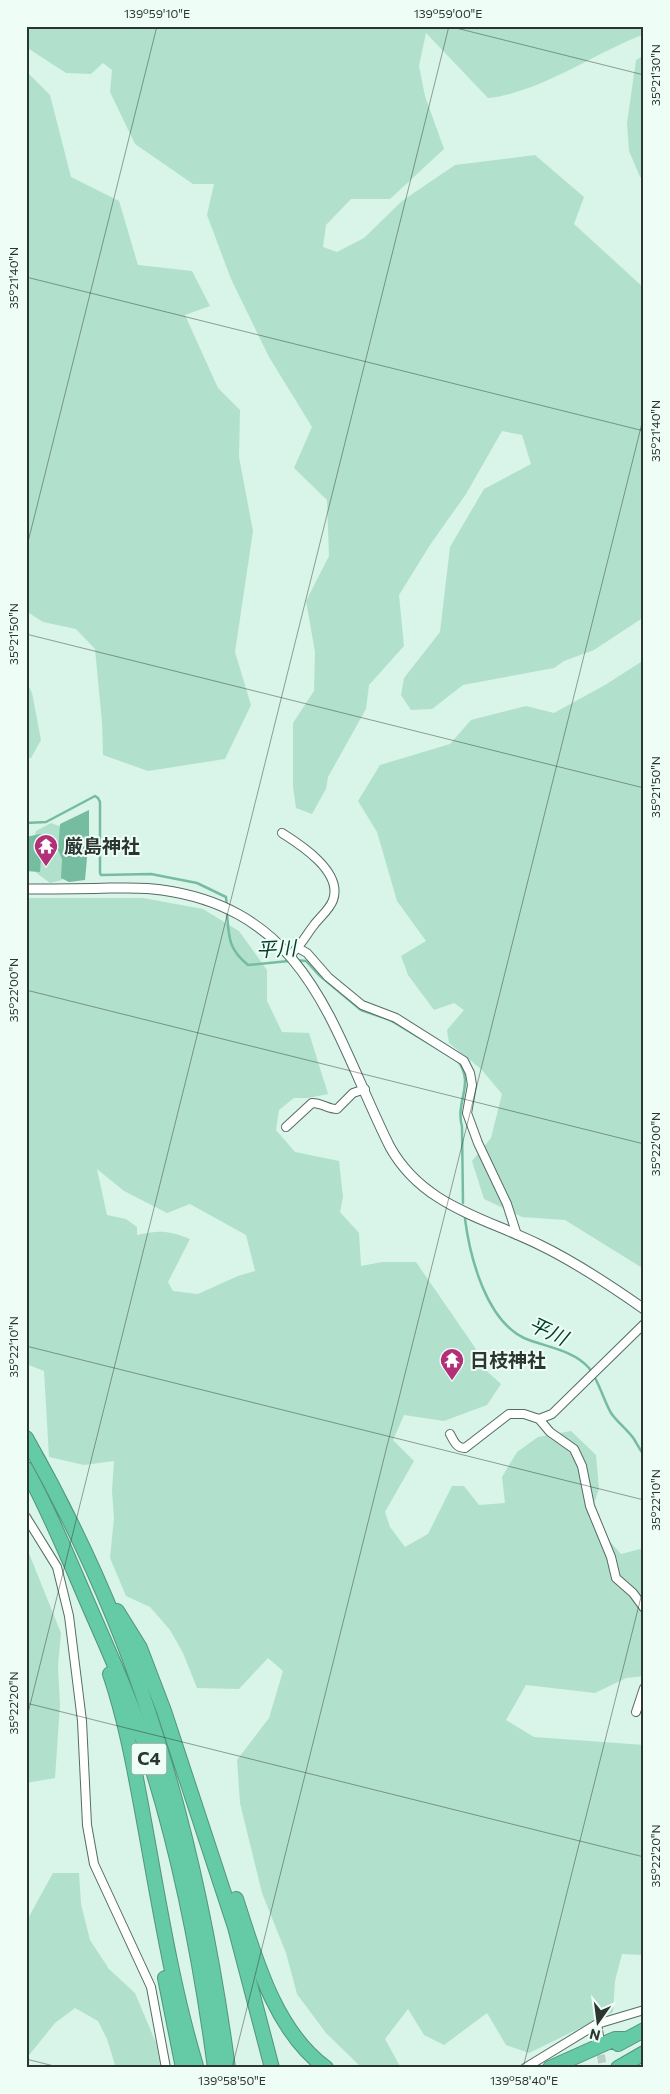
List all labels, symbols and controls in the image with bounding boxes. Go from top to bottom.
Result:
text: 139°59'10"E [124,6,190,20]
text: 139°59'00"E [414,6,482,20]
text: 35°21'30"N [648,44,662,106]
text: 35°21'40"N [6,247,20,309]
text: 35°21'40"N [648,400,662,462]
text: 35°21'50"N [6,603,20,665]
text: 35°21'50"N [648,756,662,818]
temple icon: 厳島神社 [33,833,59,867]
place label: 厳島神社 [64,834,140,857]
water label: 平川 [255,935,299,961]
text: 35°22'00"N [6,958,20,1022]
text: 35°22'00"N [648,1112,662,1176]
water label: 平川 [525,1311,573,1350]
text: 35°22'10"N [6,1316,20,1378]
temple icon: 日枝神社 [439,1347,465,1381]
place label: 日枝神社 [470,1348,546,1371]
text: 35°22'10"N [648,1469,662,1531]
text: 35°22'20"N [6,1671,20,1735]
road number: C4 [132,1744,166,1775]
text: 35°22'20"N [648,1824,662,1888]
north arrow [572,1996,622,2046]
text: N [588,2026,602,2045]
text: 139°58'50"E [198,2073,266,2087]
text: 139°58'40"E [490,2073,558,2087]

